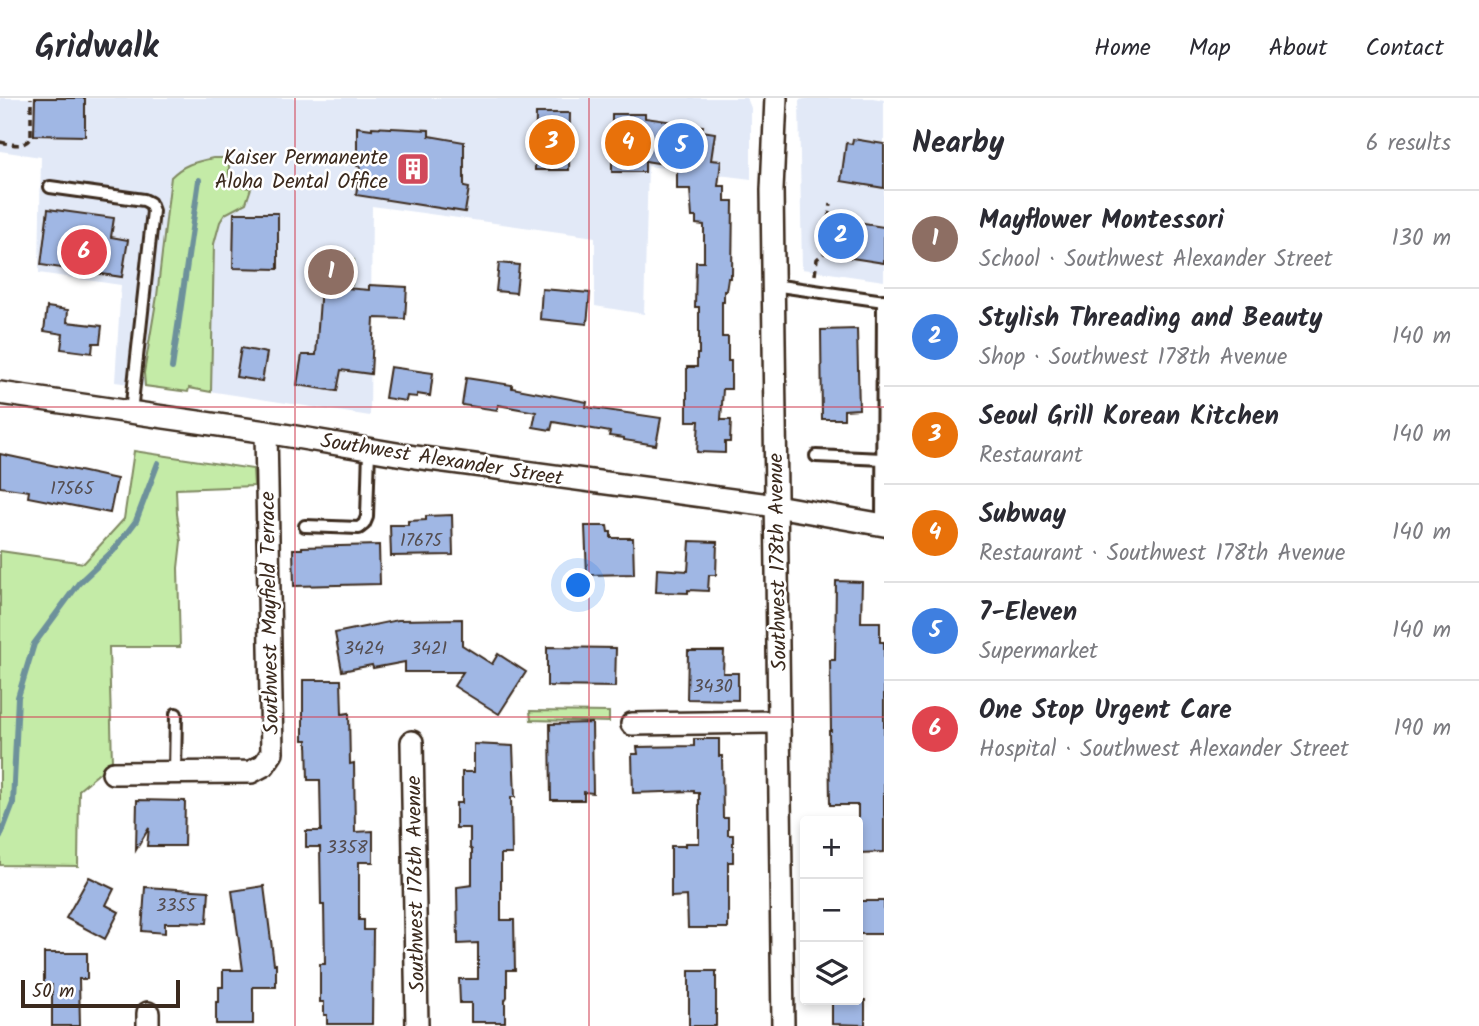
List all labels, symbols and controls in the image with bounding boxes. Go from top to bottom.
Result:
text: Gridwalk [35,22,158,75]
text: Home [1094,29,1151,68]
text: Map [1189,29,1231,68]
text: About [1269,29,1327,68]
text: Contact [1365,29,1444,68]
pin: 3 [529,116,575,168]
pin: 4 [605,117,651,169]
pin: 5 [658,120,704,172]
text: Nearby [912,120,1004,168]
text: 6 results [1366,126,1451,162]
place label: Kaiser Permanente Aloha Dental Office [215,142,389,199]
building icon: Kaiser Permanente Aloha Dental Office [394,150,432,188]
text: Mayflower Montessori [979,200,1224,242]
pin: 2 [818,210,864,262]
text: 1 [932,221,938,257]
text: 130 m [1392,221,1451,257]
pin: 6 [61,226,107,278]
text: School · Southwest Alexander Street [979,242,1333,278]
pin: 1 [308,246,354,298]
text: Stylish Threading and Beauty [979,298,1323,340]
text: 2 [928,319,942,355]
text: 140 m [1392,319,1451,355]
text: Shop · Southwest 178th Avenue [979,340,1287,376]
text: Seoul Grill Korean Kitchen [979,396,1279,438]
text: 3 [929,417,941,453]
text: 140 m [1392,417,1451,453]
street label: Southwest Alexander Street [318,425,566,496]
text: Restaurant [979,438,1083,474]
street label: Southwest 178th Avenue [760,452,797,671]
house number: 17565 [50,475,95,504]
street label: Southwest Mayfield Terrace [252,491,289,735]
text: Subway [979,494,1066,536]
text: 4 [929,515,941,551]
text: 140 m [1392,515,1451,551]
house number: 17675 [400,527,443,556]
text: Restaurant · Southwest 178th Avenue [979,536,1345,572]
your location [561,568,595,602]
text: 7-Eleven [979,592,1077,634]
text: 5 [929,613,941,649]
text: 140 m [1392,613,1451,649]
text: Supermarket [979,634,1098,670]
house number: 3424 [344,635,384,664]
house number: 3421 [411,635,447,664]
house number: 3430 [693,673,733,702]
text: One Stop Urgent Care [979,690,1232,732]
text: 6 [929,711,941,747]
text: 190 m [1394,711,1451,747]
text: Hospital · Southwest Alexander Street [979,732,1349,768]
street label: Southwest 176th Avenue [398,775,435,993]
map controls [800,816,863,1005]
button: + [800,816,863,879]
house number: 3358 [326,834,368,863]
button: − [800,879,863,942]
house number: 3355 [156,892,197,921]
button: layers [800,942,863,1005]
scale bar [21,977,180,1009]
text: 50 m [32,977,74,1007]

